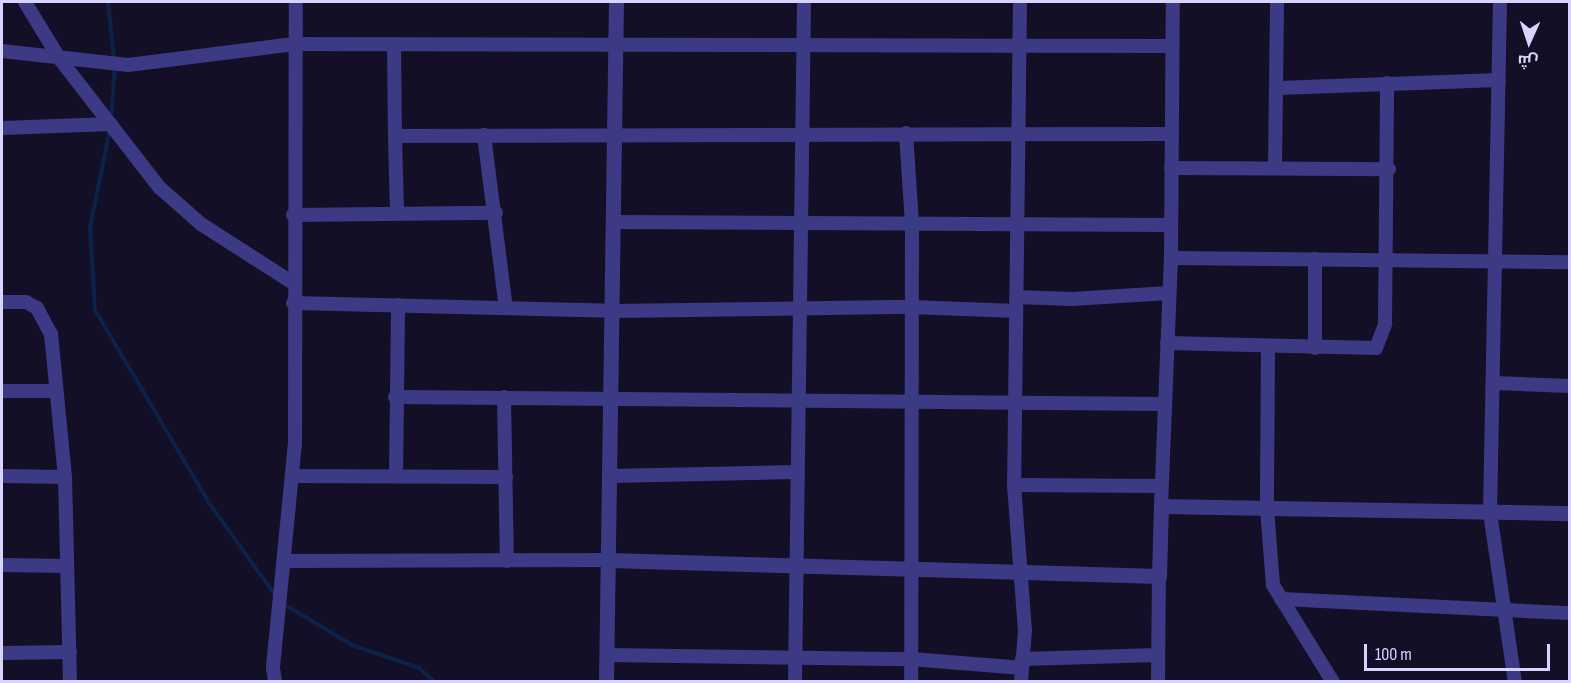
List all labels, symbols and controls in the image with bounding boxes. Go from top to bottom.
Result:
north arrow [1499,12,1559,72]
text: ش [1517,50,1539,70]
scale bar [1367,632,1553,670]
text: 100 m [1375,644,1412,665]

